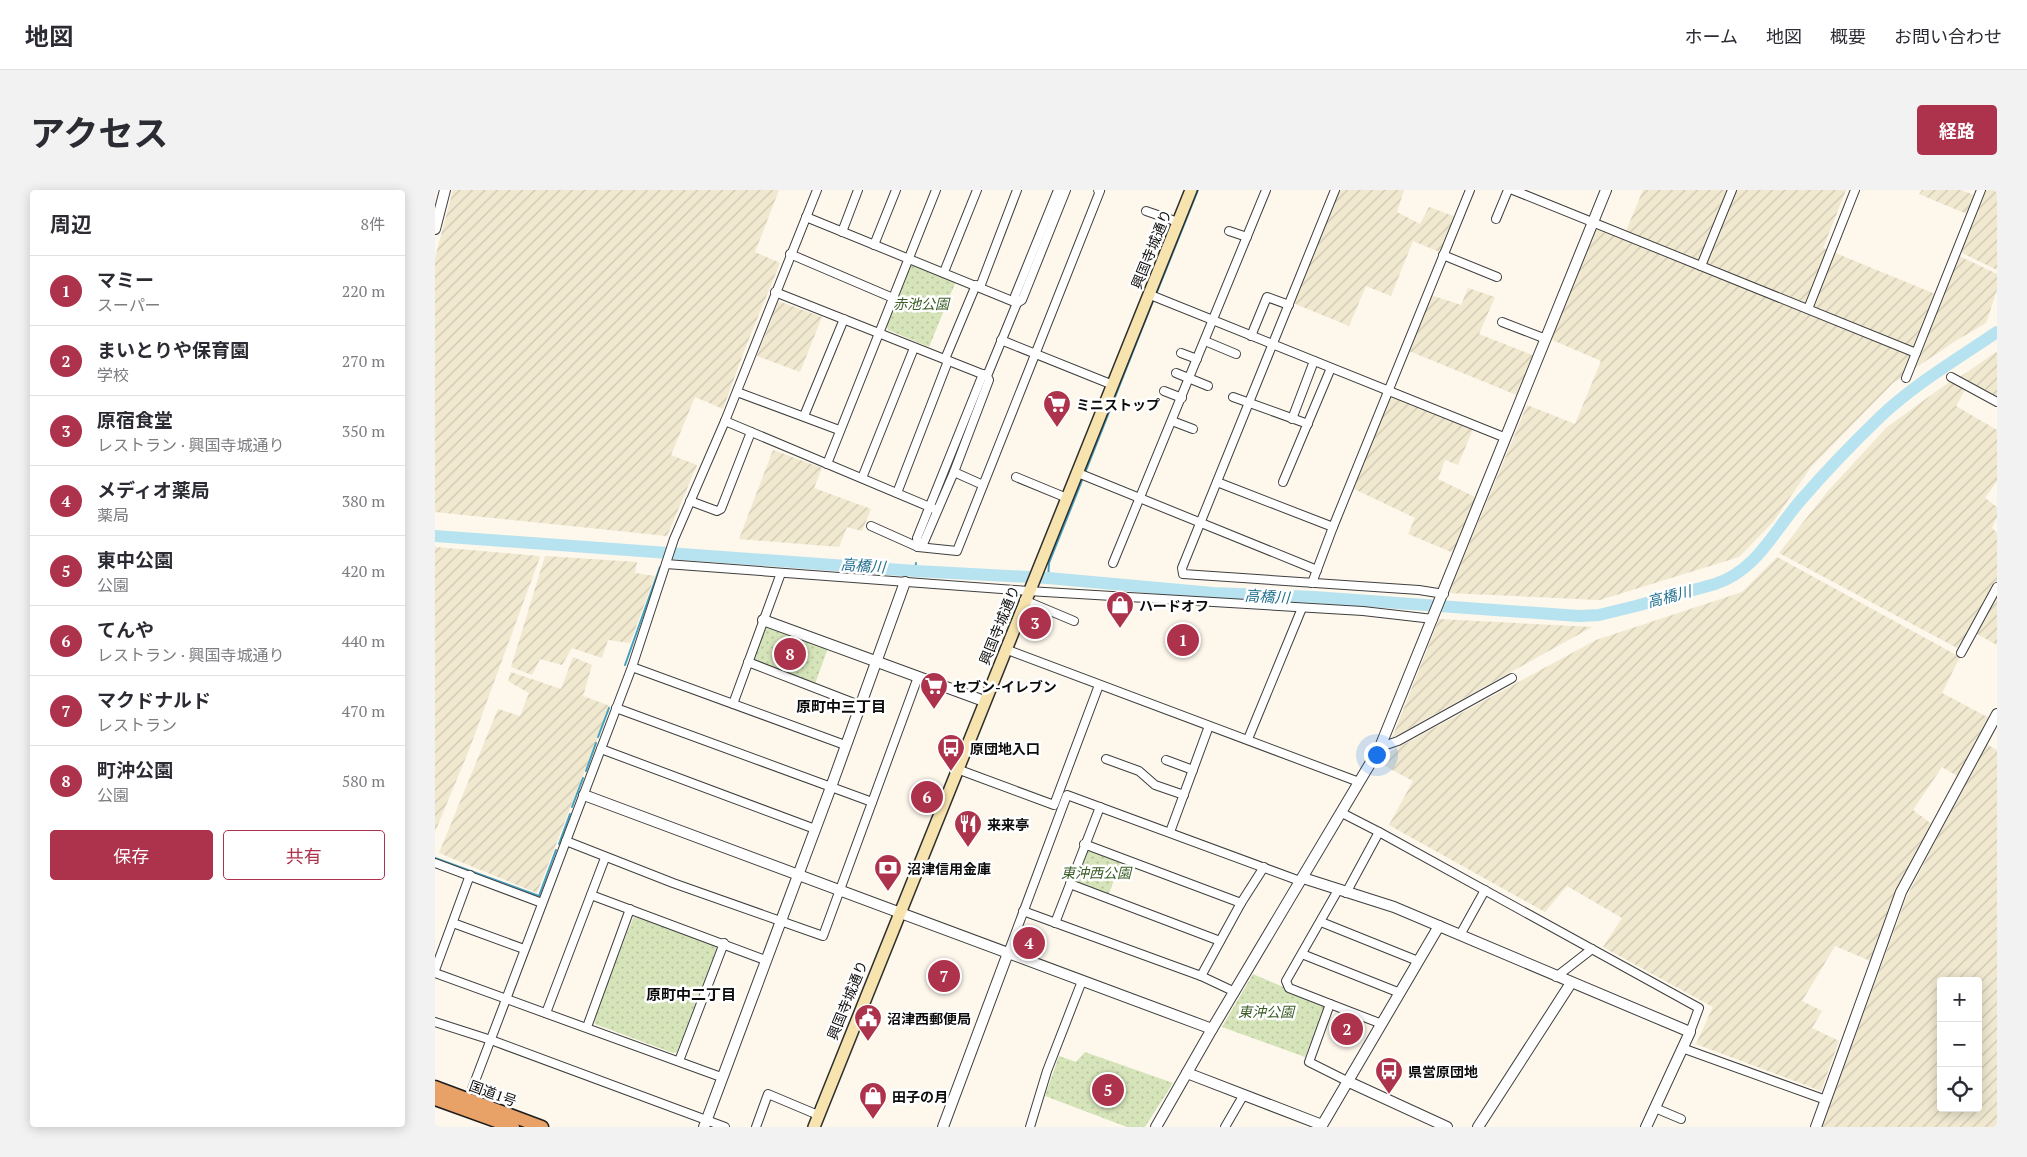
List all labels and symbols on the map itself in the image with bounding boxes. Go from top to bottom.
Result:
street label: 興国寺城通り [1126,206,1176,292]
park label: 赤池公園 [893,294,951,313]
supermarket icon: ミニストップ [1042,389,1072,428]
place label: ミニストップ [1076,395,1160,414]
water label: 高橋川 [840,553,888,577]
water label: 高橋川 [1645,580,1695,611]
street label: 興国寺城通り [974,582,1024,668]
water label: 高橋川 [1244,585,1292,607]
shop icon: ハードオフ [1105,590,1135,629]
place label: ハードオフ [1139,596,1209,615]
pin: 3 [1019,604,1051,642]
pin: 1 [1167,621,1199,659]
pin: 8 [774,635,806,673]
supermarket icon: セブン-イレブン [919,671,949,710]
place label: セブン-イレブン [953,677,1057,696]
district label: 原町中三丁目 [796,696,886,716]
bus stop icon: 原団地入口 [936,733,966,772]
place label: 原団地入口 [970,739,1040,758]
your location [1364,742,1390,768]
pin: 6 [911,778,943,816]
restaurant icon: 来来亭 [953,809,983,848]
place label: 来来亭 [987,815,1029,834]
bank icon: 沼津信用金庫 [873,853,903,892]
place label: 沼津信用金庫 [907,859,991,878]
park label: 東沖西公園 [1061,863,1133,882]
pin: 4 [1013,924,1045,962]
street label: 興国寺城通り [822,957,872,1043]
pin: 7 [928,957,960,995]
district label: 原町中二丁目 [646,984,736,1004]
park label: 東沖公園 [1238,1002,1296,1021]
public building icon: 沼津西郵便局 [853,1003,883,1042]
place label: 沼津西郵便局 [887,1009,971,1028]
pin: 2 [1331,1010,1363,1048]
bus stop icon: 県営原団地 [1374,1056,1404,1095]
place label: 県営原団地 [1408,1062,1478,1081]
pin: 5 [1092,1071,1124,1109]
street label: 国道1号 [467,1076,519,1110]
shop icon: 田子の月 [858,1081,888,1120]
place label: 田子の月 [892,1087,948,1106]

